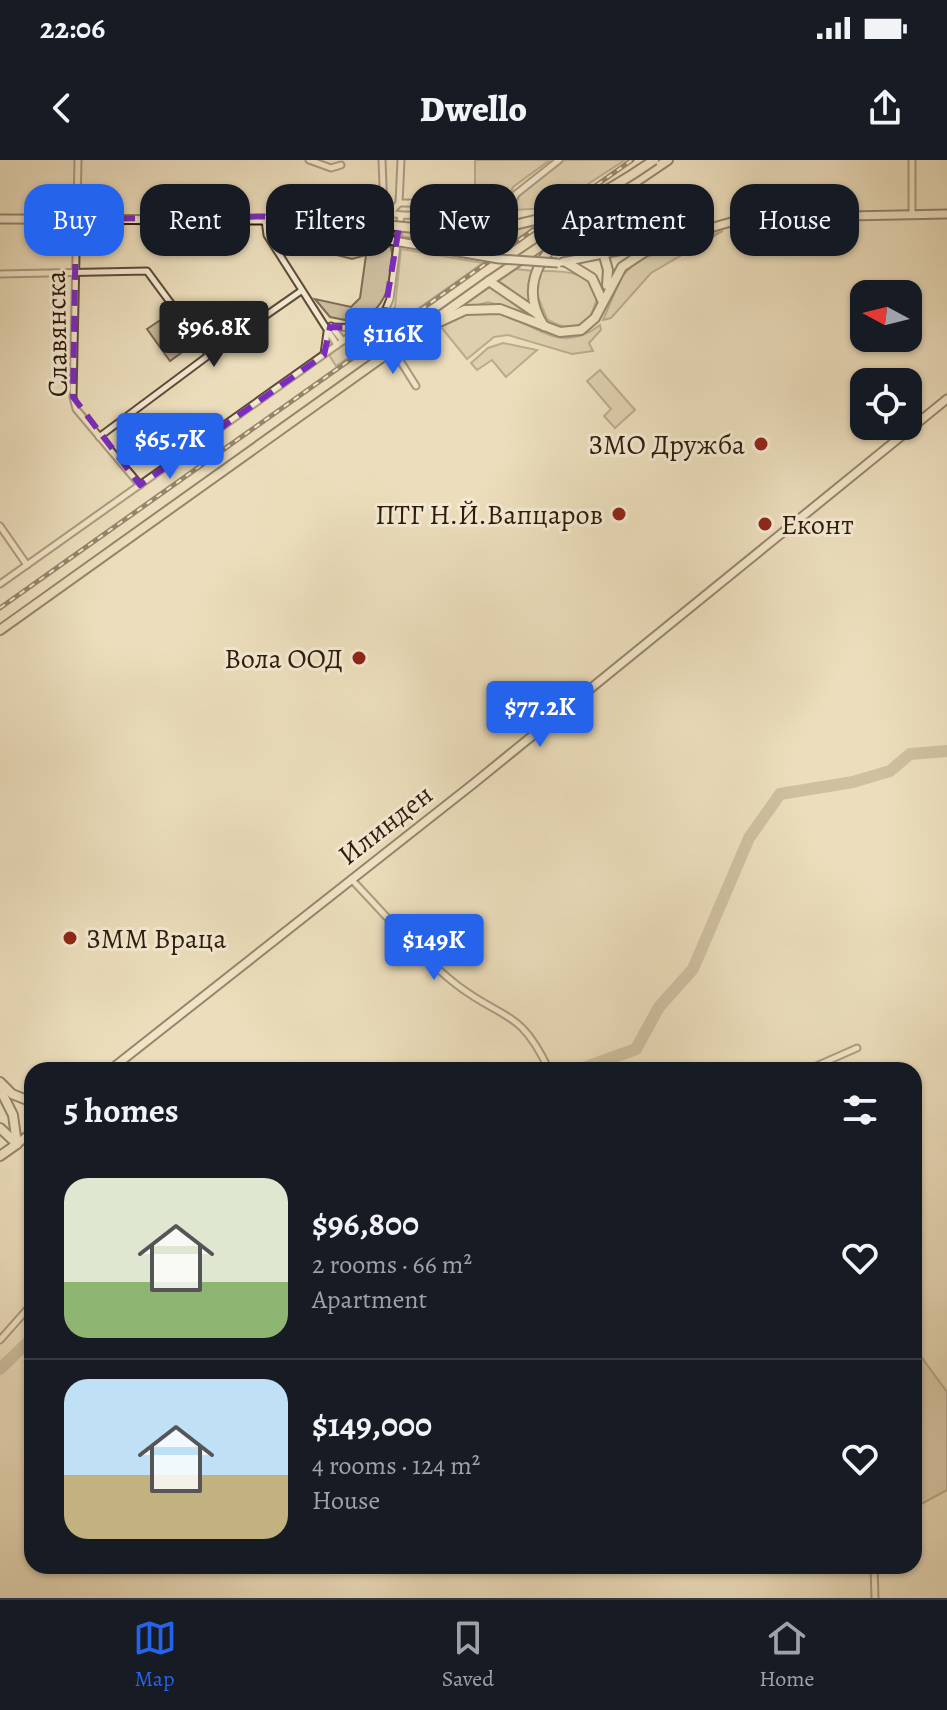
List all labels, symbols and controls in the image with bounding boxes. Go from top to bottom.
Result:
text: 22:06 [40,8,105,48]
text: Dwello [420,84,527,133]
icon: back [40,86,84,130]
icon: share [863,86,907,130]
chip: Buy [24,184,124,256]
chip: Rent [140,184,250,256]
chip: Filters [266,184,394,256]
chip: New [410,184,518,256]
chip: Apartment [534,184,714,256]
chip: House [730,184,859,256]
street label: Славянска [37,270,77,398]
north arrow [850,280,922,352]
map controls [850,280,922,440]
pin: $96.8K [149,301,279,369]
pin: $116K [337,308,449,376]
text: $96.8K [177,309,251,344]
text: $116K [363,316,423,351]
button: locate [850,368,922,440]
pin: $65.7K [105,413,235,481]
text: $65.7K [135,421,205,456]
place label: ЗМО Дружба [588,426,745,464]
marker: ЗМО Дружба [752,435,770,453]
place label: ПТГ Н.Й.Вапцаров [375,496,603,534]
marker: ПТГ Н.Й.Вапцаров [610,505,628,523]
place label: Еконт [781,506,854,544]
marker: Еконт [756,515,774,533]
place label: Вола ООД [224,640,343,678]
marker: Вола ООД [350,649,368,667]
pin: $77.2K [475,681,605,749]
text: $77.2K [504,689,576,724]
street label: Илинден [330,776,441,874]
pin: $149K [378,914,490,982]
place label: ЗММ Враца [86,920,226,958]
text: $149K [403,922,465,957]
marker: ЗММ Враца [61,929,79,947]
text: 5 homes [64,1087,179,1134]
icon: filters [838,1088,882,1132]
text: $96,800 [312,1200,419,1247]
icon: home [128,1210,224,1306]
icon: heart [838,1236,882,1280]
text: 2 rooms · 66 m² [312,1247,472,1282]
text: Apartment [312,1282,427,1317]
text: $149,000 [312,1401,432,1448]
icon: home [128,1411,224,1507]
icon: heart [838,1437,882,1481]
text: 4 rooms · 124 m² [312,1448,480,1483]
text: House [312,1483,380,1518]
tab: Map [133,1616,177,1694]
tab: Saved [442,1616,494,1694]
tab: Home [759,1616,814,1694]

